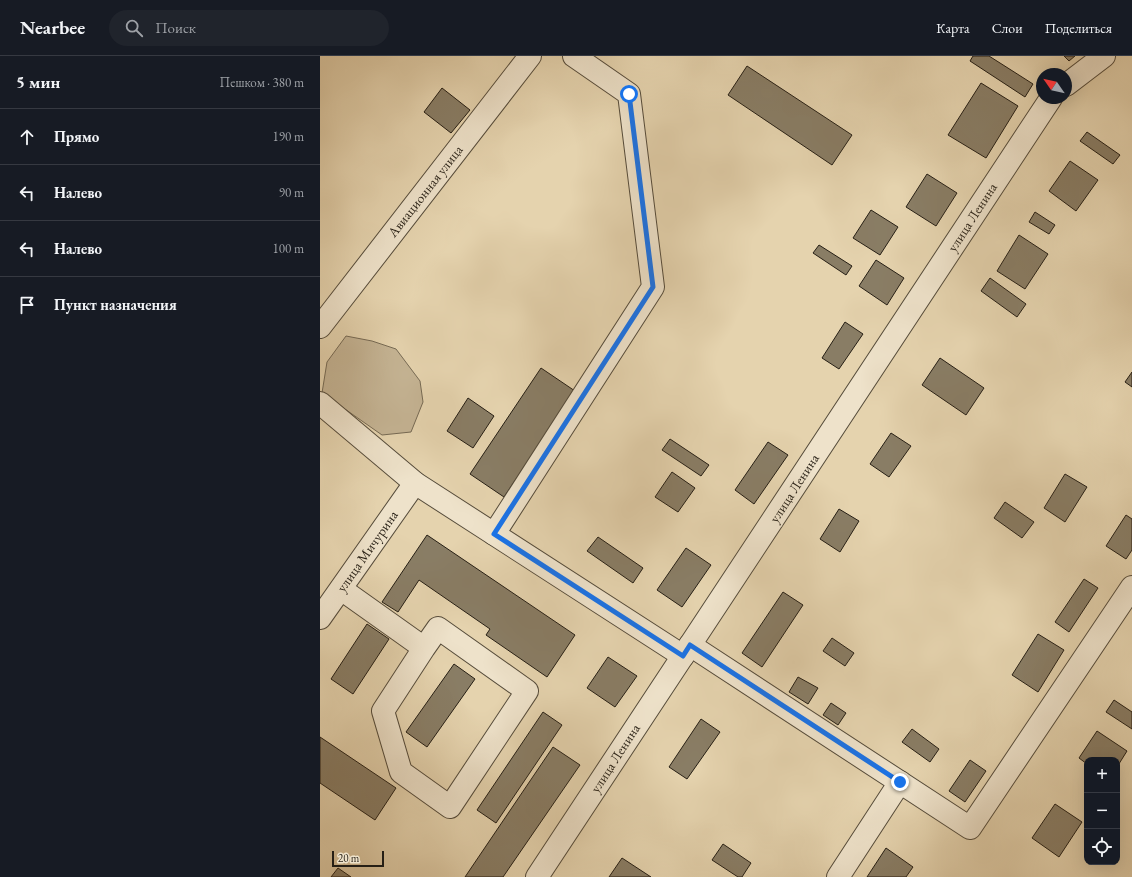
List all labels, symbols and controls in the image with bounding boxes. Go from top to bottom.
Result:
search box [109,10,389,46]
text: Nearbee [20,15,85,40]
icon: search [123,17,145,39]
text: Поиск [155,18,196,37]
text: Карта [936,19,970,37]
text: Слои [992,19,1023,37]
text: Поделиться [1045,19,1112,37]
north arrow [1036,68,1072,104]
text: 5 мин [16,71,60,93]
text: Пешком · 380 m [220,74,304,91]
route start [620,85,638,103]
icon: ahead [16,126,38,148]
text: Прямо [54,127,99,146]
text: 190 m [273,128,304,145]
street label: Авиационная улица [383,141,467,241]
street label: улица Ленина [943,179,1001,255]
icon: left [16,182,38,204]
text: Налево [54,183,102,202]
text: 90 m [279,184,304,201]
icon: left [16,238,38,260]
text: Налево [54,239,102,258]
text: 100 m [273,240,304,257]
icon: arrive [16,294,38,316]
text: Пункт назначения [54,295,177,314]
street label: улица Ленина [765,450,823,526]
street label: улица Мичурина [332,506,402,595]
street label: улица Ленина [586,720,644,796]
map controls [1084,757,1120,865]
button: + [1084,757,1120,793]
route end [891,773,909,791]
button: − [1084,793,1120,829]
button: locate [1084,829,1120,865]
scale bar [332,849,384,868]
text: 20 m [338,851,359,865]

